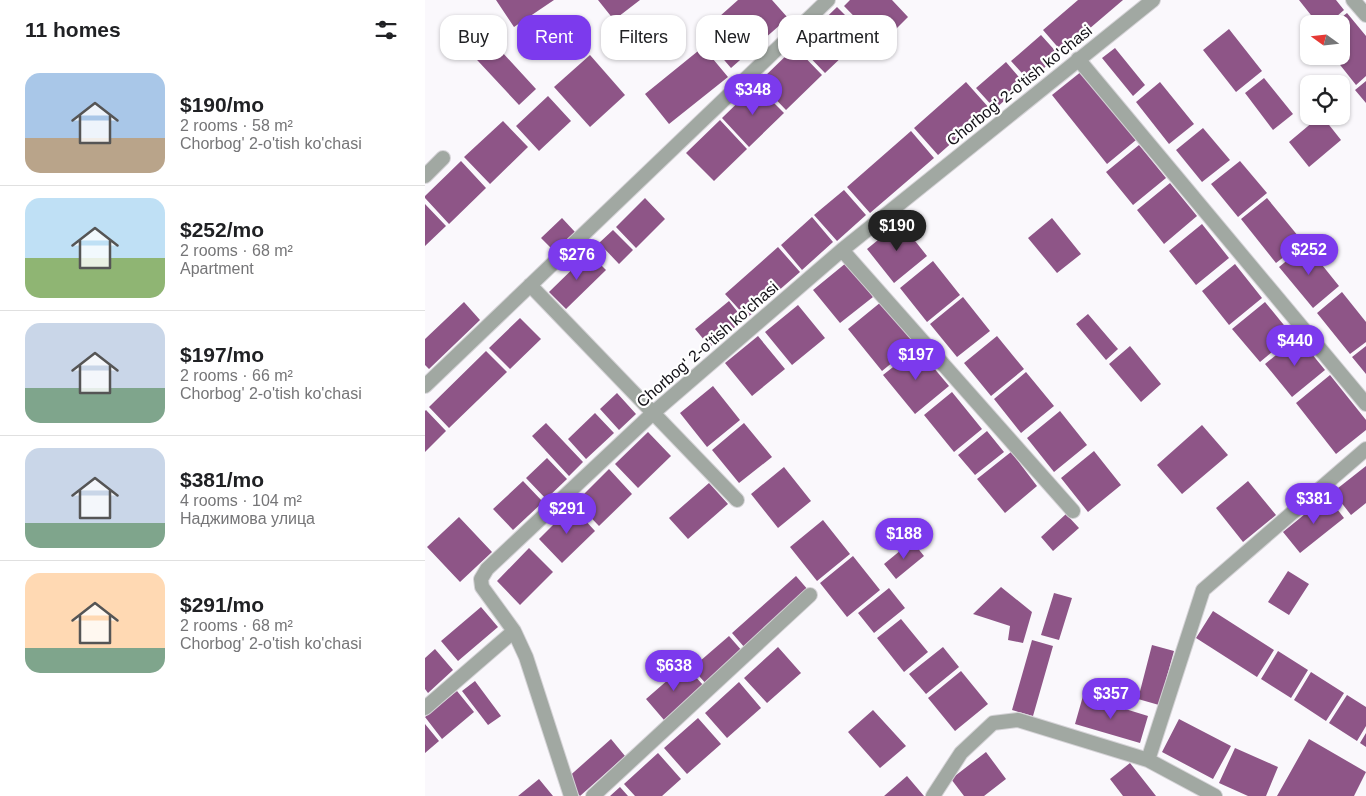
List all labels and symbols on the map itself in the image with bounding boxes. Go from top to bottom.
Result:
north arrow [1300,15,1350,65]
street label: Chorbog' 2-o'tish ko'chasi [943,22,1095,149]
pin: $348 [723,74,783,116]
pin: $190 [867,210,927,252]
pin: $252 [1279,234,1339,276]
pin: $276 [547,238,607,281]
street label: Chorbog' 2-o'tish ko'chasi [633,278,781,410]
pin: $440 [1265,324,1325,367]
pin: $197 [886,338,946,381]
pin: $381 [1284,482,1344,525]
pin: $291 [537,492,597,535]
pin: $188 [874,518,934,560]
pin: $638 [644,650,704,692]
pin: $357 [1081,678,1141,720]

